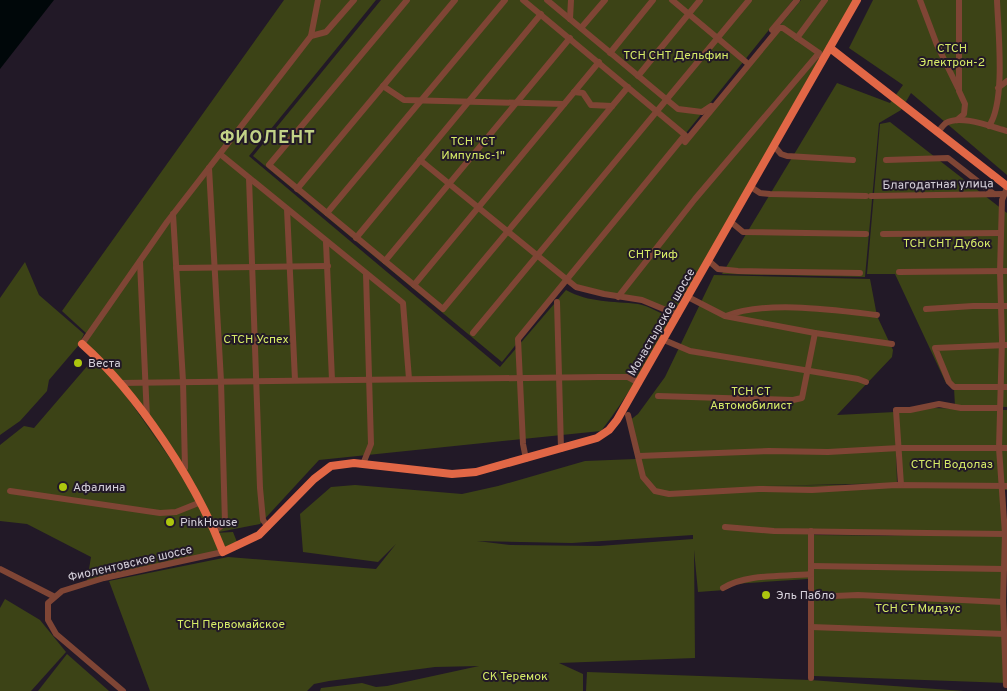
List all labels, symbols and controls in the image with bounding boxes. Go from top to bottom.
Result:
park label: СТСН Электрон-2 [919,41,985,71]
park label: ТСН СНТ Дельфин [623,48,729,64]
district label: ФИОЛЕНТ [220,127,316,150]
park label: ТСН "СТ Импульс-1" [441,134,505,164]
street label: Благодатная улица [882,176,994,194]
park label: ТСН СНТ Дубок [903,236,991,252]
park label: СНТ Риф [628,247,678,263]
street label: Монастырское шоссе [624,266,699,379]
park label: СТСН Успех [223,332,289,348]
place label: Веста [88,356,120,372]
marker: Веста [72,357,84,369]
park label: ТСН СТ Автомобилист [710,384,793,414]
park label: СТСН Водолаз [911,457,993,473]
place label: Афалина [73,480,125,496]
marker: Афалина [57,481,69,493]
place label: PinkHouse [180,515,238,531]
marker: PinkHouse [164,516,176,528]
street label: Фиолентовское шоссе [66,542,194,586]
place label: Эль Пабло [776,588,835,604]
marker: Эль Пабло [760,589,772,601]
park label: ТСН СТ Мидэус [875,601,961,617]
park label: ТСН Первомайское [177,617,285,633]
park label: СК Теремок [482,669,548,685]

